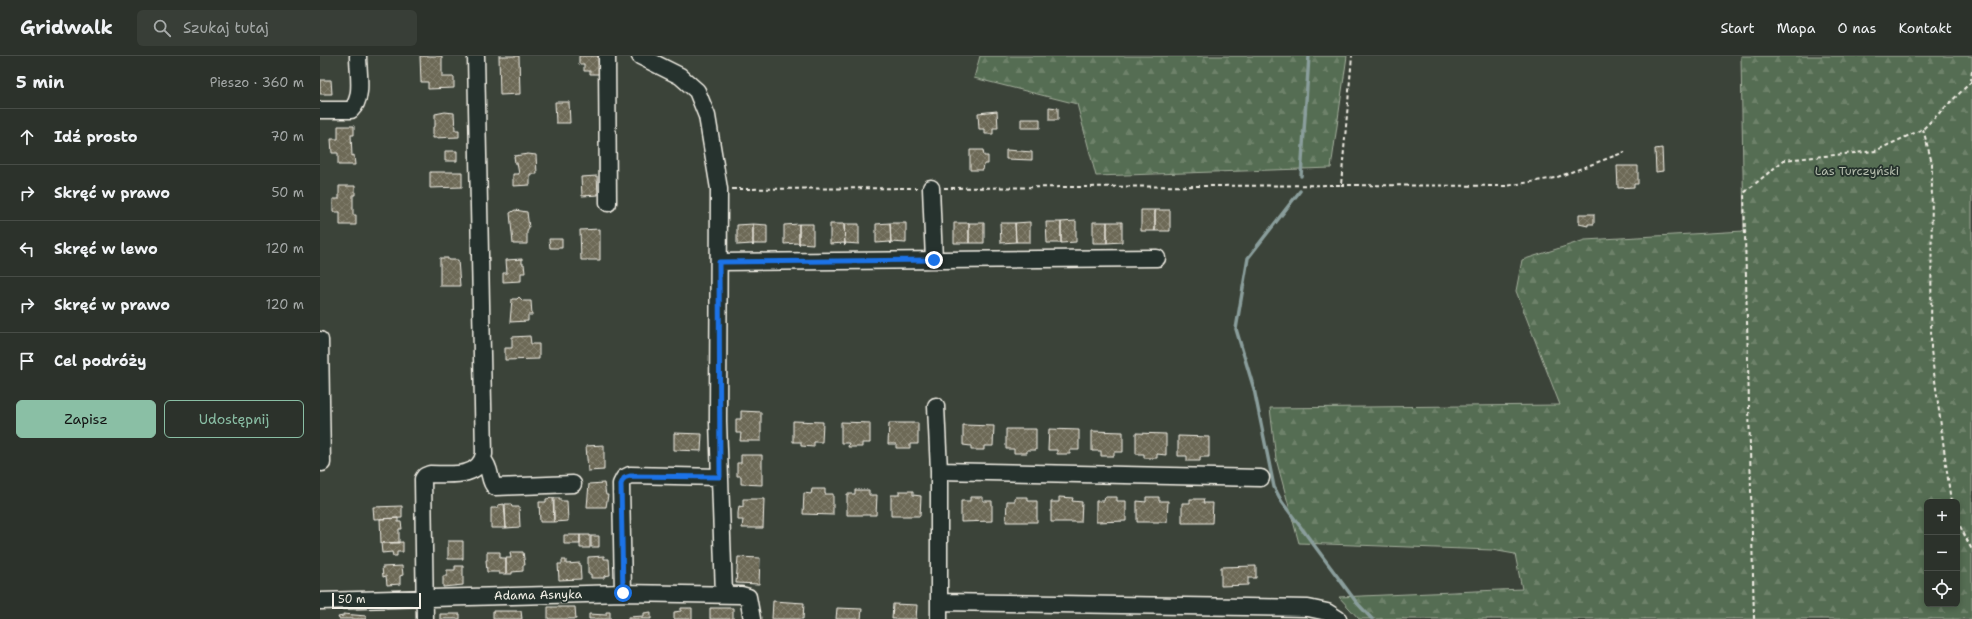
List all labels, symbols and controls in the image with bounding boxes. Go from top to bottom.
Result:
search box [137,10,417,46]
text: Gridwalk [20,15,113,40]
icon: search [151,17,173,39]
text: Szukaj tutaj [183,18,269,38]
text: Start [1720,19,1755,37]
text: Mapa [1777,19,1815,37]
text: O nas [1837,19,1876,37]
text: Kontakt [1898,19,1952,37]
text: 5 min [16,71,64,93]
text: Pieszo · 360 m [210,74,304,91]
icon: ahead [16,126,38,148]
text: Idź prosto [54,127,138,147]
text: 70 m [270,128,304,145]
park label: Las Turczyński [1815,163,1899,179]
icon: right [16,182,38,204]
text: Skręć w prawo [54,183,170,203]
text: 50 m [271,184,304,201]
icon: left [16,238,38,260]
text: Skręć w lewo [54,239,158,259]
text: 120 m [266,240,304,257]
route end [925,251,943,269]
icon: right [16,294,38,316]
text: Skręć w prawo [54,295,170,315]
text: 120 m [266,296,304,313]
icon: arrive [16,350,38,372]
text: Cel podróży [54,351,146,371]
button: Zapisz [16,400,156,438]
button: Udostępnij [164,400,304,438]
map controls [1924,499,1960,607]
button: + [1924,499,1960,535]
button: − [1924,535,1960,571]
button: locate [1924,571,1960,607]
route start [614,584,632,602]
street label: Adama Asnyka [494,586,583,604]
scale bar [332,591,421,610]
text: 50 m [338,592,366,607]

